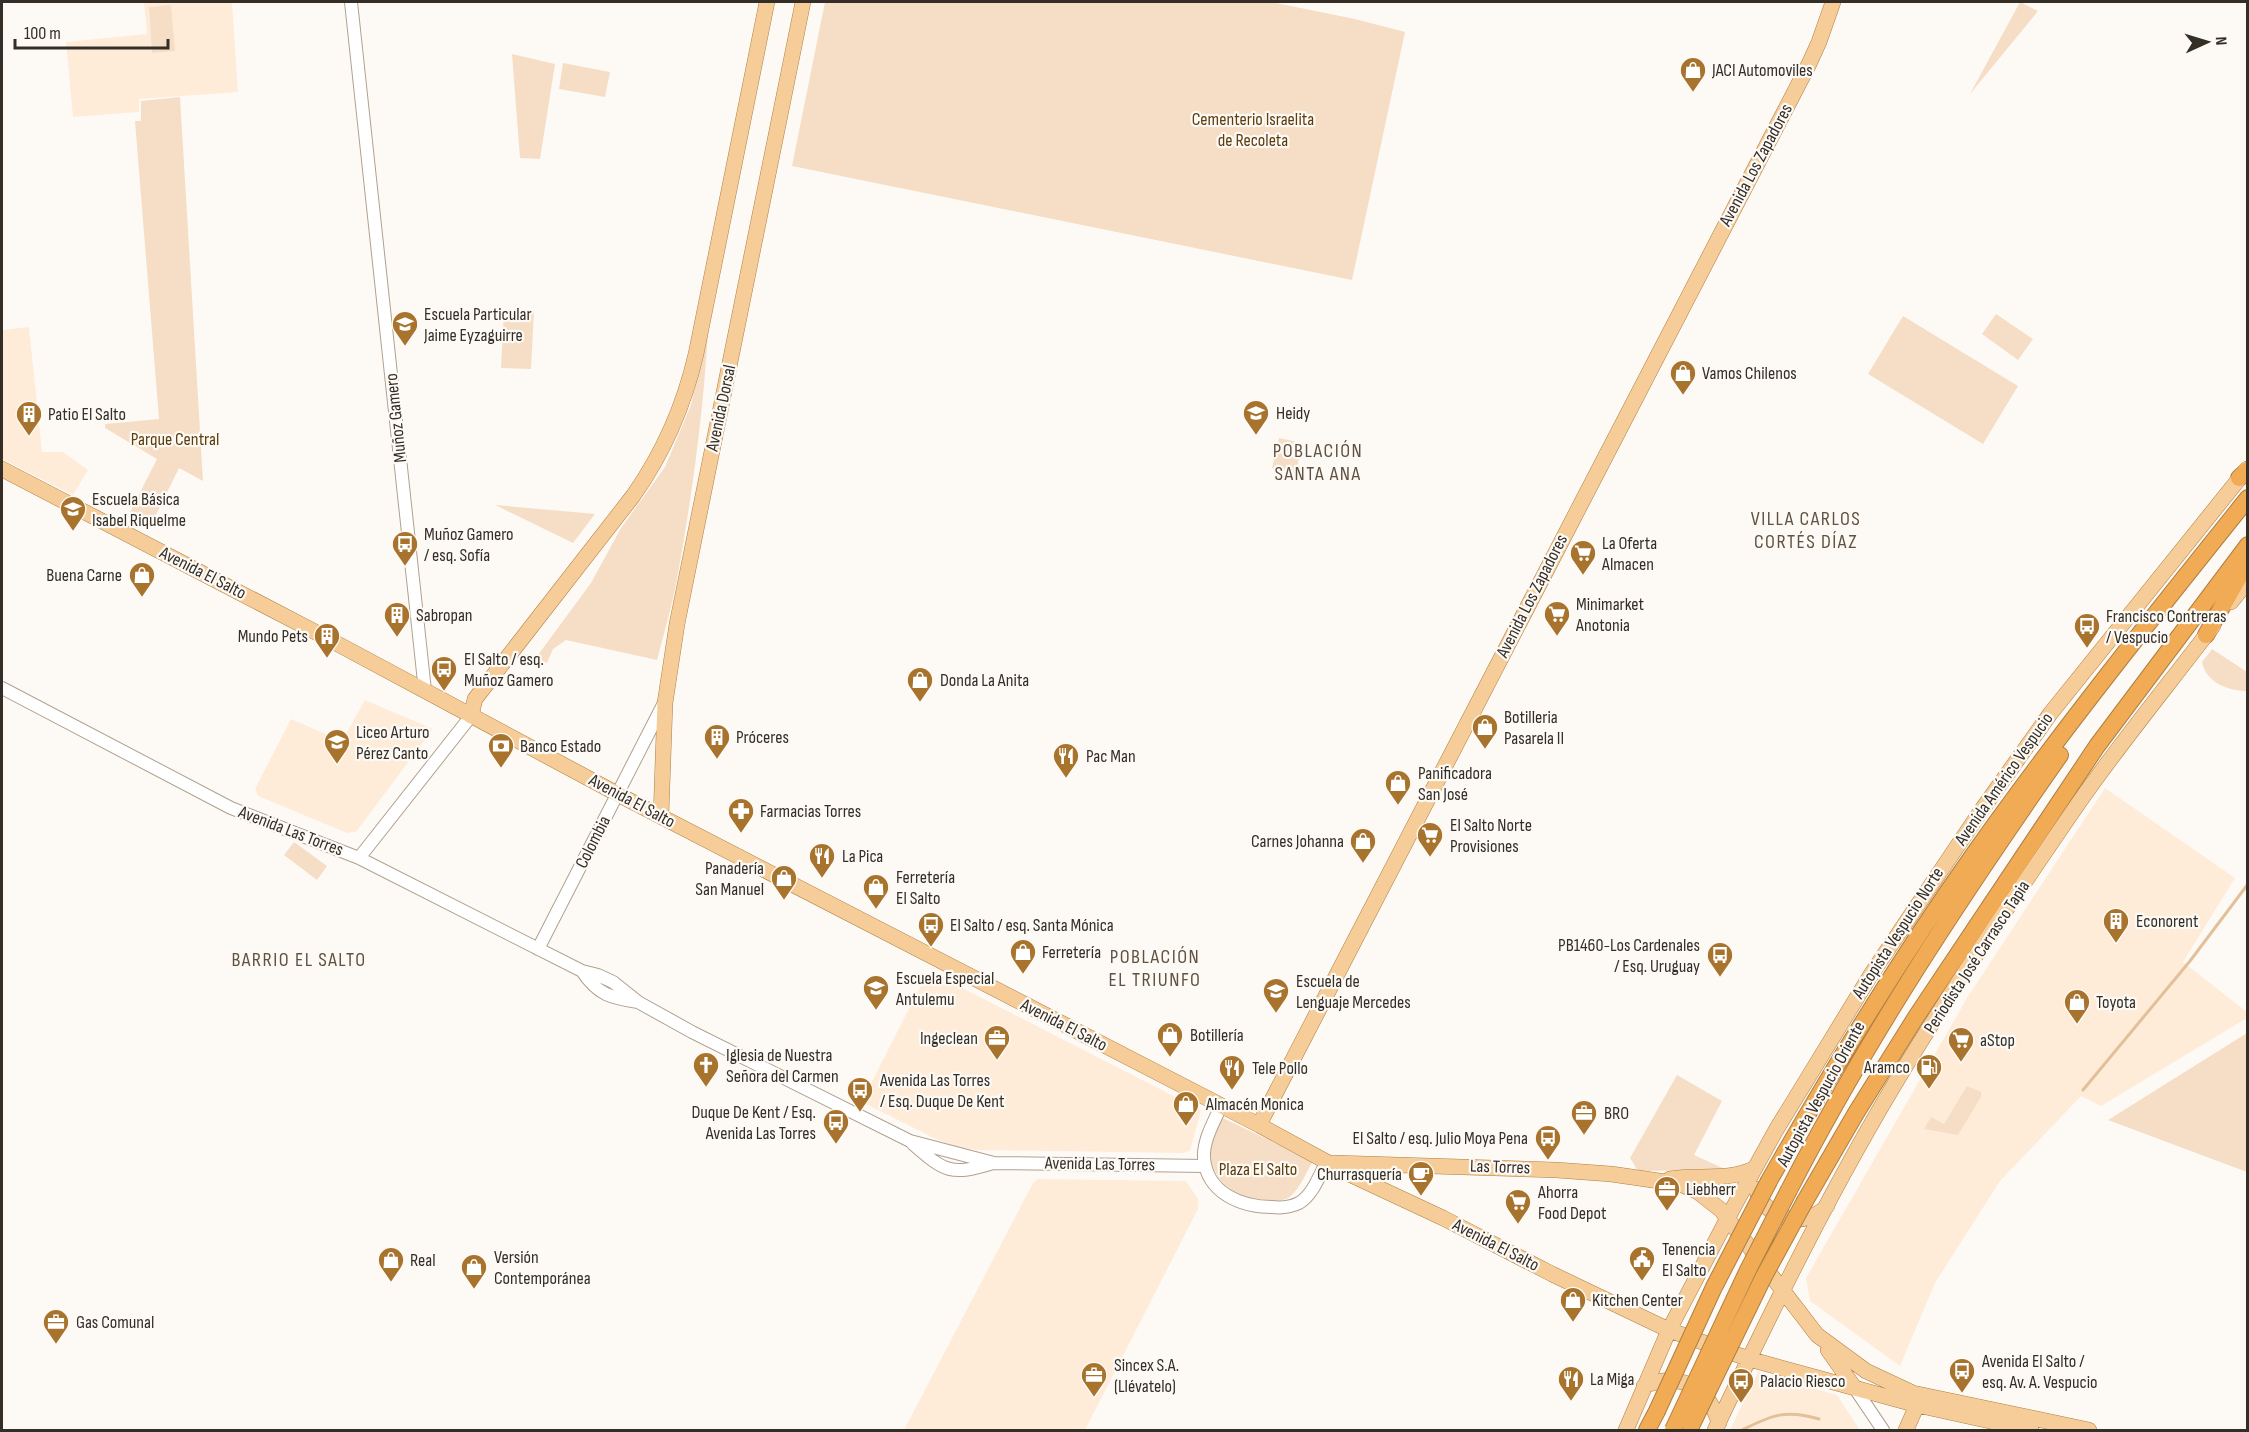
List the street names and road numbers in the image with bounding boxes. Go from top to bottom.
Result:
street label: Avenida Los Zapadores [1715,100,1797,231]
street label: Avenida Dorsal [701,363,740,454]
street label: Muñoz Gamero [381,372,411,464]
street label: Avenida Los Zapadores [1491,531,1572,662]
street label: Avenida El Salto [155,542,250,604]
street label: Avenida Américo Vespucio [1950,709,2058,850]
street label: Avenida El Salto [585,769,679,832]
street label: Avenida Las Torres [235,801,346,861]
street label: Colombia [571,812,615,872]
street label: Autopista Vespucio Norte [1847,863,1948,1003]
street label: Periodista José Carrasco Tapia [1920,877,2034,1037]
street label: Avenida El Salto [1016,994,1111,1056]
street label: Autopista Vespucio Oriente [1772,1018,1870,1171]
street label: Avenida Las Torres [1044,1153,1155,1175]
street label: Las Torres [1470,1155,1530,1179]
street label: Avenida El Salto [1448,1214,1543,1276]

